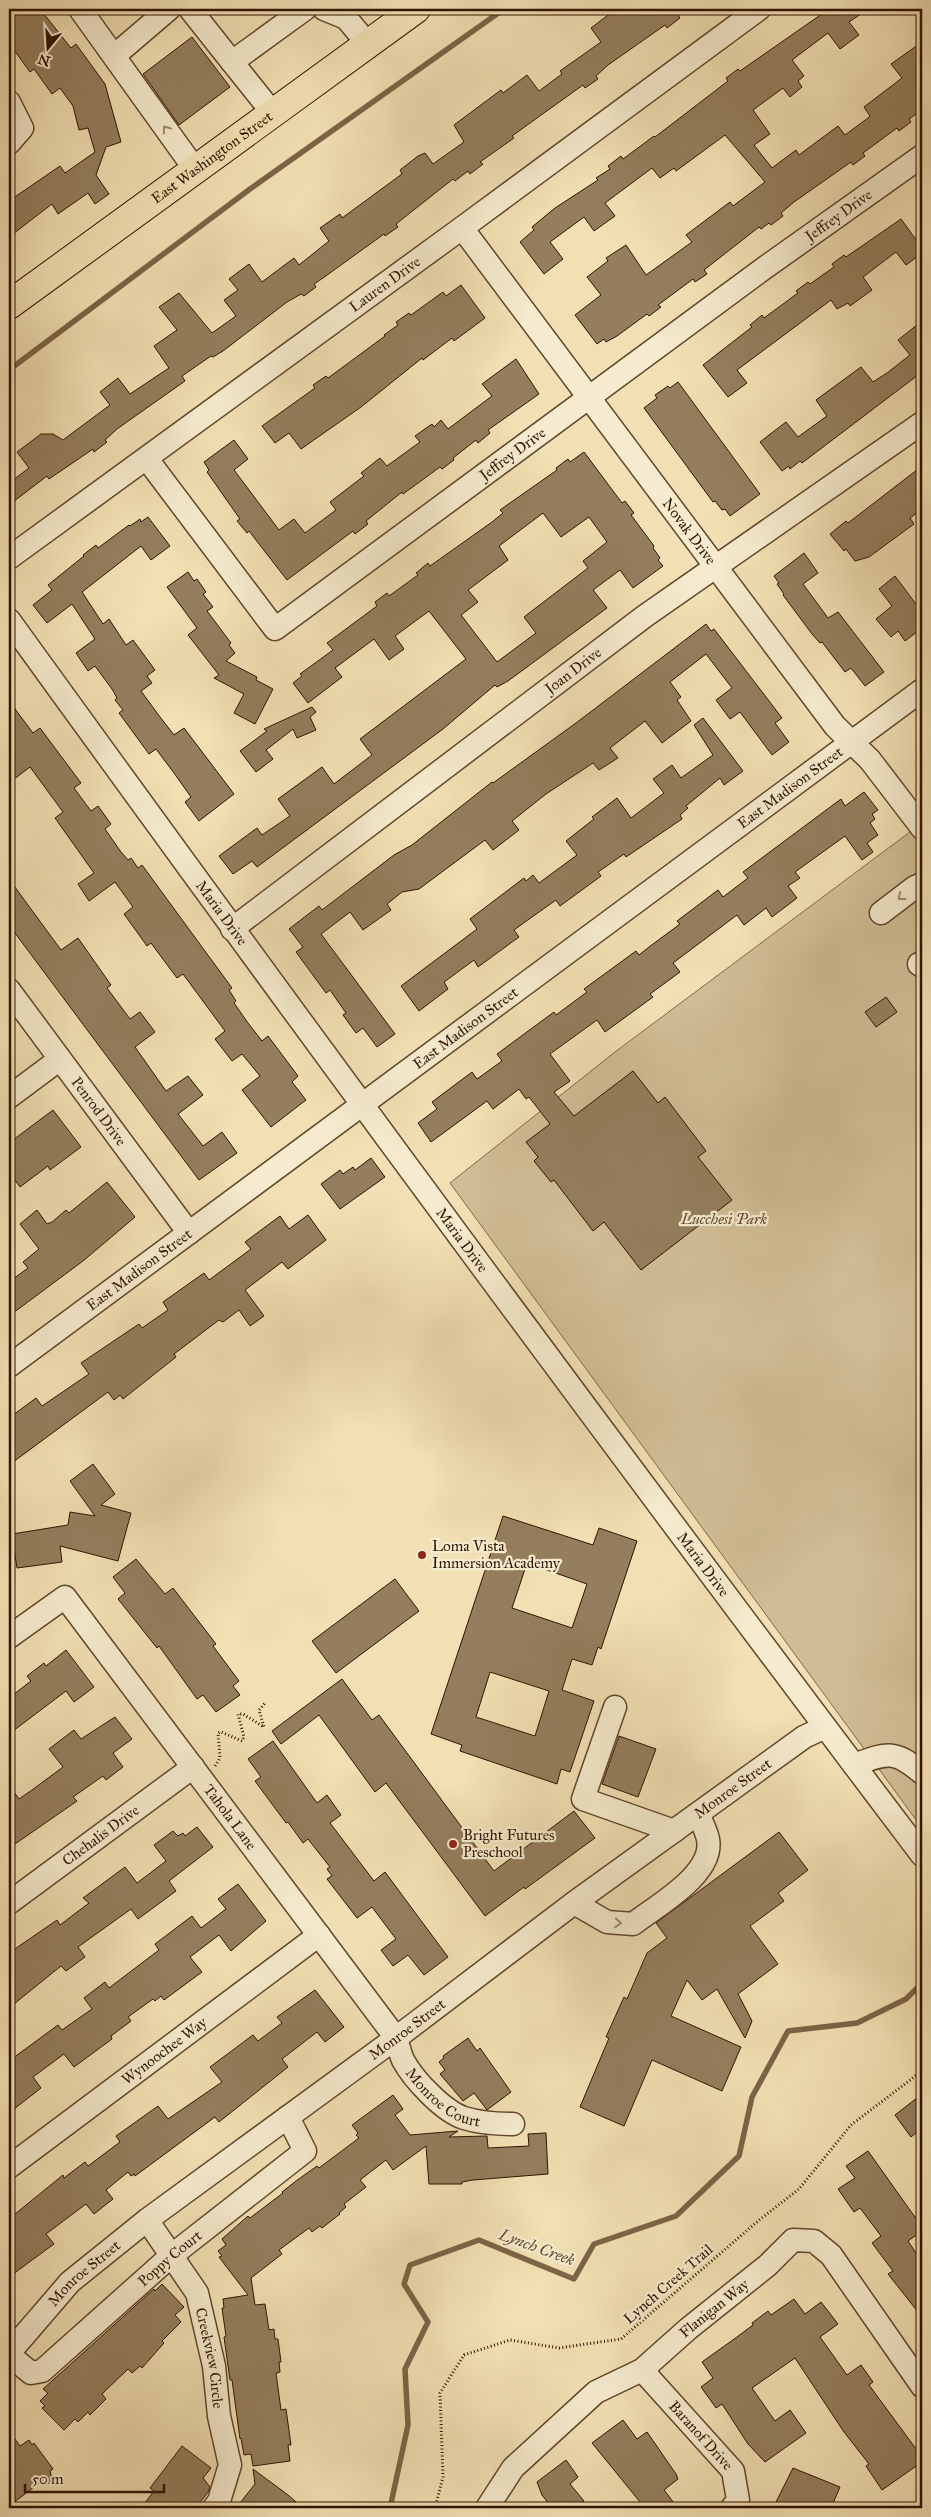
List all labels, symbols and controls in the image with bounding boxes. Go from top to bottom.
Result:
north arrow [22,22,72,72]
text: N [36,50,52,70]
street label: East Washington Street [148,107,277,208]
one-way arrow [163,125,172,135]
street label: Jeffrey Drive [800,185,876,247]
street label: Lauren Drive [346,252,424,316]
street label: Jeffrey Drive [474,423,549,486]
street label: Novak Drive [658,495,720,568]
street label: Joan Drive [540,643,605,700]
street label: East Madison Street [734,742,847,832]
street label: Maria Drive [192,877,251,949]
one-way arrow [897,891,907,900]
street label: East Madison Street [409,983,522,1073]
street label: Penrod Drive [67,1073,130,1149]
street label: Maria Drive [432,1204,492,1276]
park label: Lucchesi Park [680,1210,767,1228]
street label: East Madison Street [83,1224,196,1314]
street label: Maria Drive [673,1529,733,1600]
place label: Loma Vista Immersion Academy [432,1537,561,1572]
marker: Loma Vista Immersion Academy [416,1549,428,1561]
street label: Monroe Street [690,1754,775,1822]
street label: Tahola Lane [200,1781,261,1853]
street label: Chehalis Drive [59,1801,143,1870]
place label: Bright Futures Preschool [463,1826,555,1861]
marker: Bright Futures Preschool [447,1838,459,1850]
one-way arrow [614,1917,622,1928]
street label: Monroe Street [365,1994,450,2064]
street label: Wynoochee Way [118,2013,211,2088]
street label: Monroe Court [402,2064,482,2131]
water label: Lynch Creek [496,2224,577,2269]
street label: Poppy Court [134,2226,206,2290]
street label: Monroe Street [44,2236,124,2310]
street label: Lynch Creek Trail [620,2240,717,2328]
street label: Flanigan Way [675,2274,753,2342]
street label: Creekview Circle [192,2306,227,2409]
street label: Baranof Drive [665,2397,737,2474]
scale bar [25,2462,164,2494]
text: 50 m [32,2470,64,2488]

